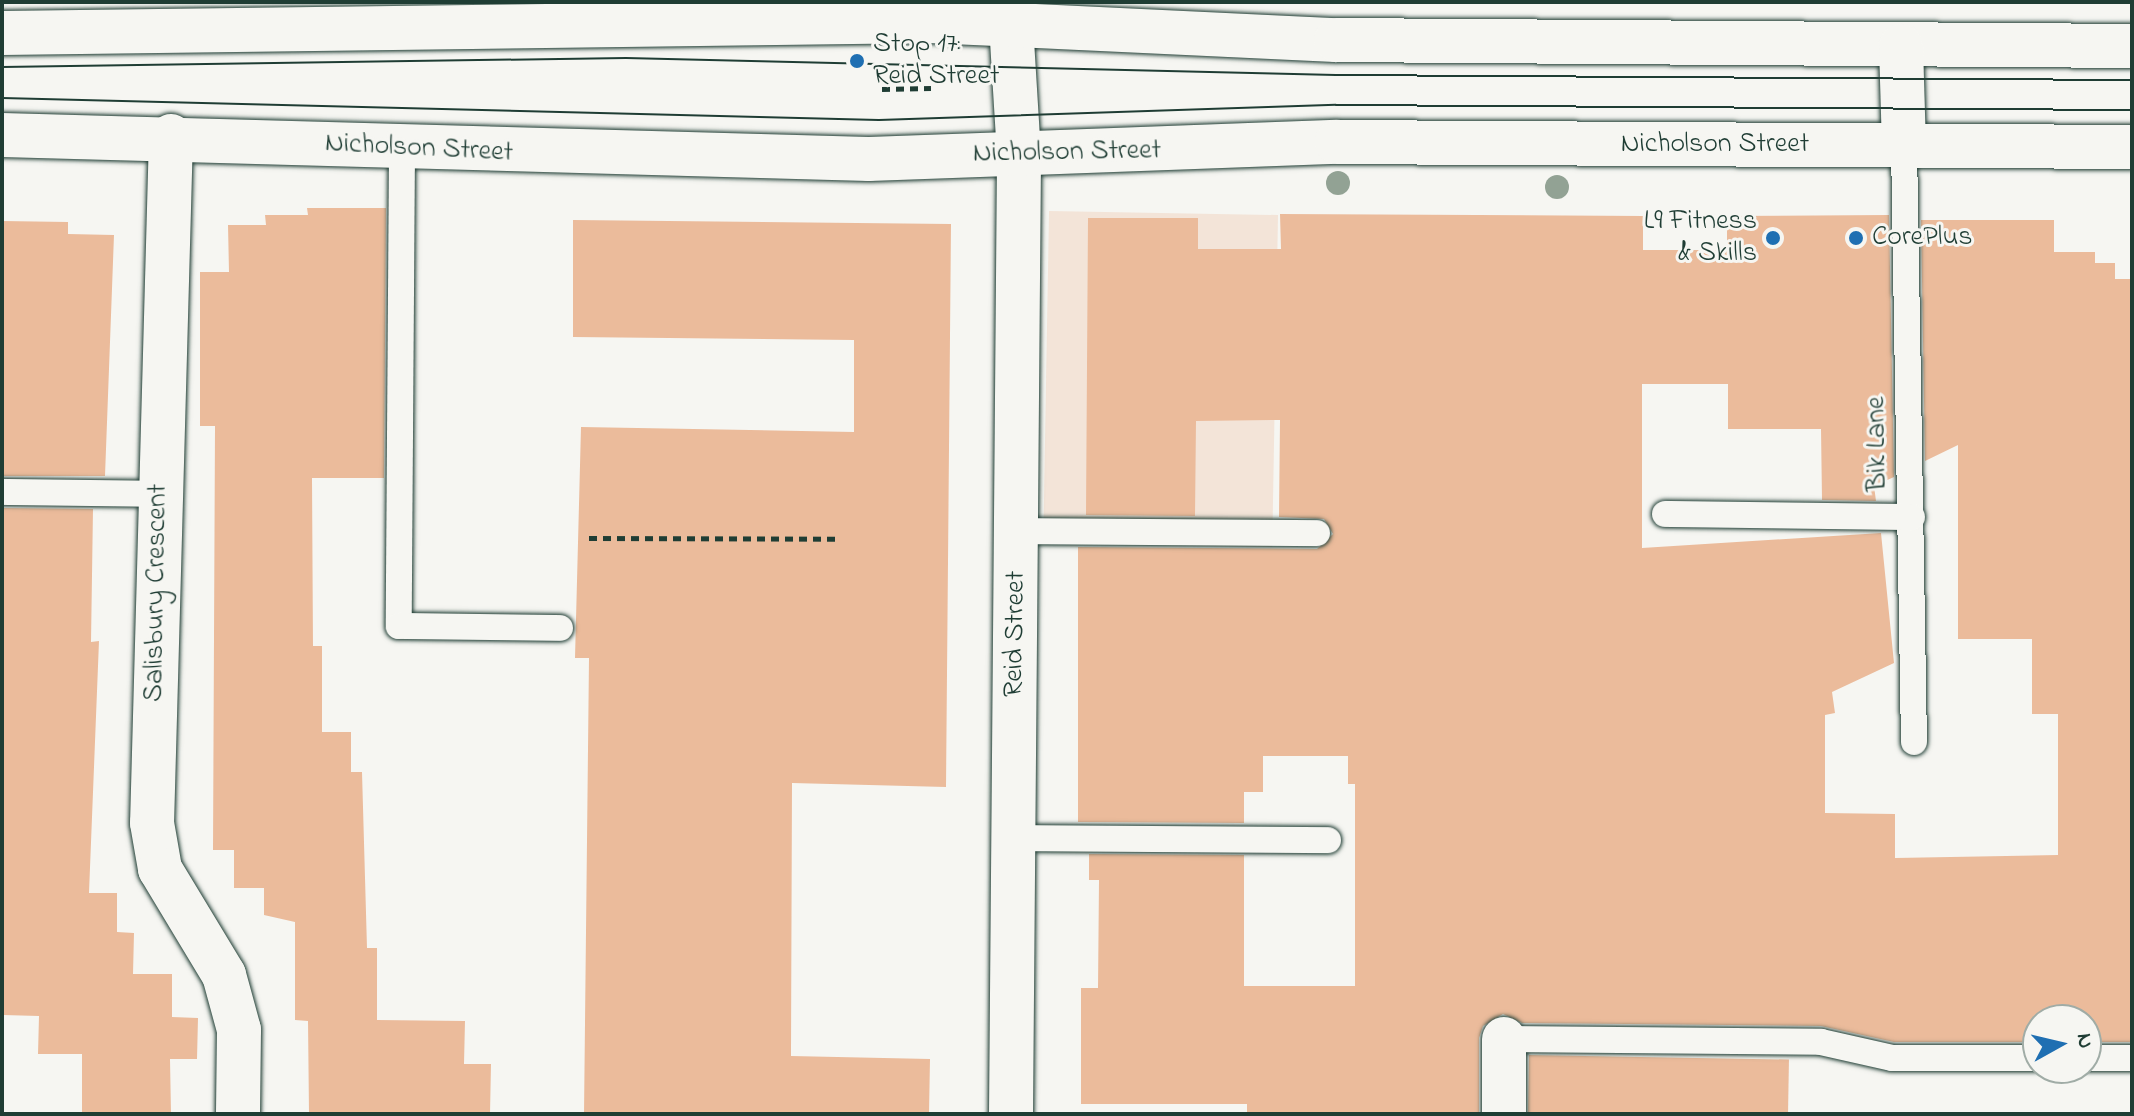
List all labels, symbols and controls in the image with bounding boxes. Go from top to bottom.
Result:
place label: Stop 17: Reid Street [873,28,999,94]
marker: Stop 17: Reid Street [848,52,866,70]
street label: Nicholson Street [324,127,514,171]
street label: Nicholson Street [1621,128,1809,162]
street label: Nicholson Street [973,135,1161,171]
place label: L9 Fitness & Skills [1644,205,1757,271]
place label: CorePlus [1872,221,1973,255]
marker: L9 Fitness & Skills [1764,229,1782,247]
marker: CorePlus [1847,229,1865,247]
street label: Bik Lane [1860,396,1896,492]
street label: Salisbury Crescent [138,484,176,702]
street label: Reid Street [998,571,1034,697]
north arrow [2022,1004,2102,1084]
text: N [2067,1031,2101,1051]

